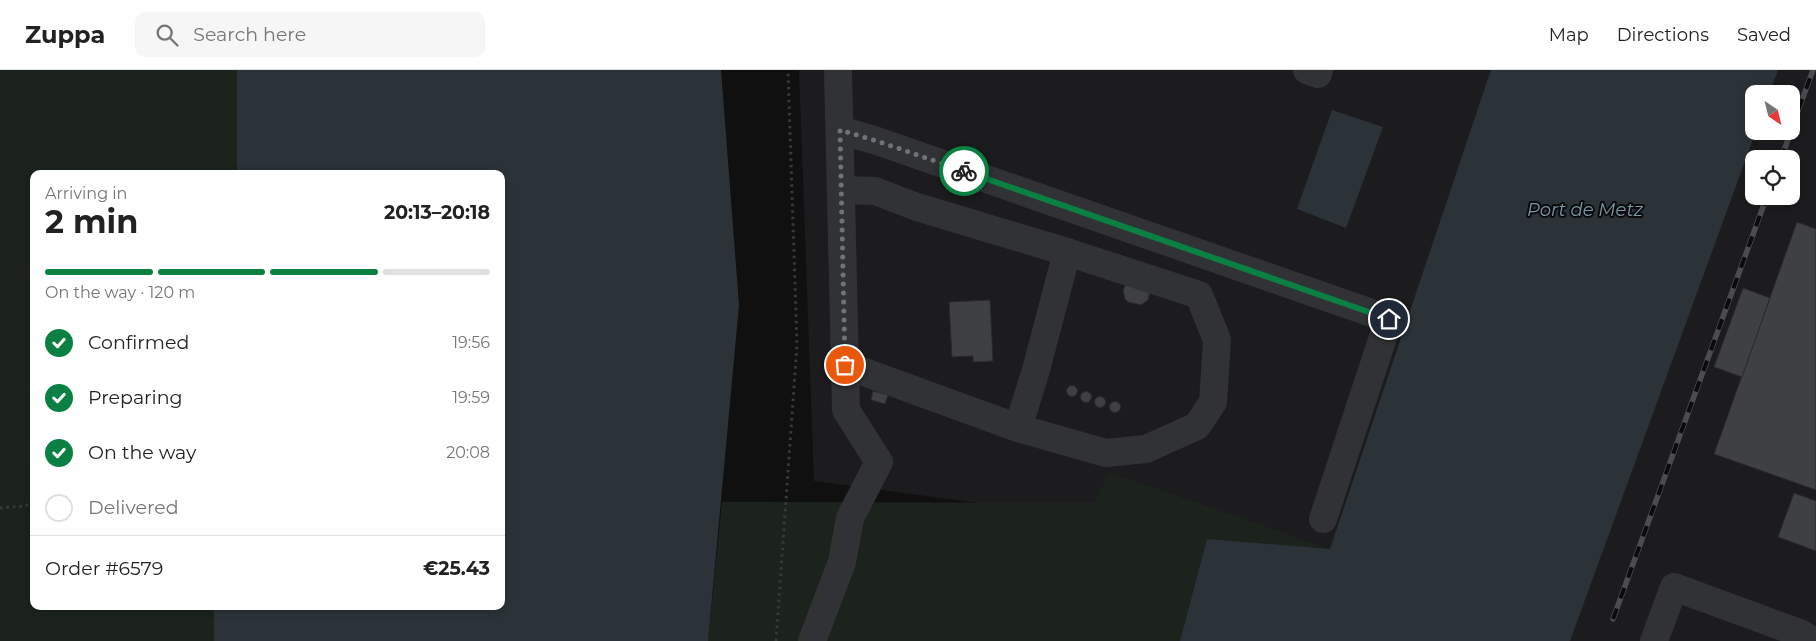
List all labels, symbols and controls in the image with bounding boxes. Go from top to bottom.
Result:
search box [135,12,485,57]
text: Zuppa [25,20,105,49]
icon: search [153,21,181,49]
text: Search here [193,23,306,46]
text: Map [1549,24,1589,46]
text: Directions [1617,24,1709,46]
text: Saved [1737,24,1791,46]
north arrow [1745,85,1800,140]
map controls [1745,85,1800,205]
courier [939,146,989,196]
button: locate [1745,150,1800,205]
icon: bike [950,157,978,185]
text: Arriving in [45,184,127,203]
water label: Port de Metz [1527,199,1644,221]
text: 20:13–20:18 [384,201,490,224]
text: 2 min [45,202,138,241]
text: On the way · 120 m [45,283,195,302]
pin [1368,298,1410,340]
icon: home [1375,305,1403,333]
icon: check [45,329,73,357]
text: Confirmed [88,331,189,354]
text: 19:56 [452,333,490,352]
pin [824,344,866,386]
icon: bag [831,351,859,379]
icon: check [45,384,73,412]
text: Preparing [88,386,183,409]
text: 19:59 [452,388,490,407]
icon: check [45,439,73,467]
text: On the way [88,441,196,464]
text: 20:08 [446,443,490,462]
text: Delivered [88,496,179,519]
text: Order #6579 [45,557,163,580]
text: €25.43 [423,557,490,580]

